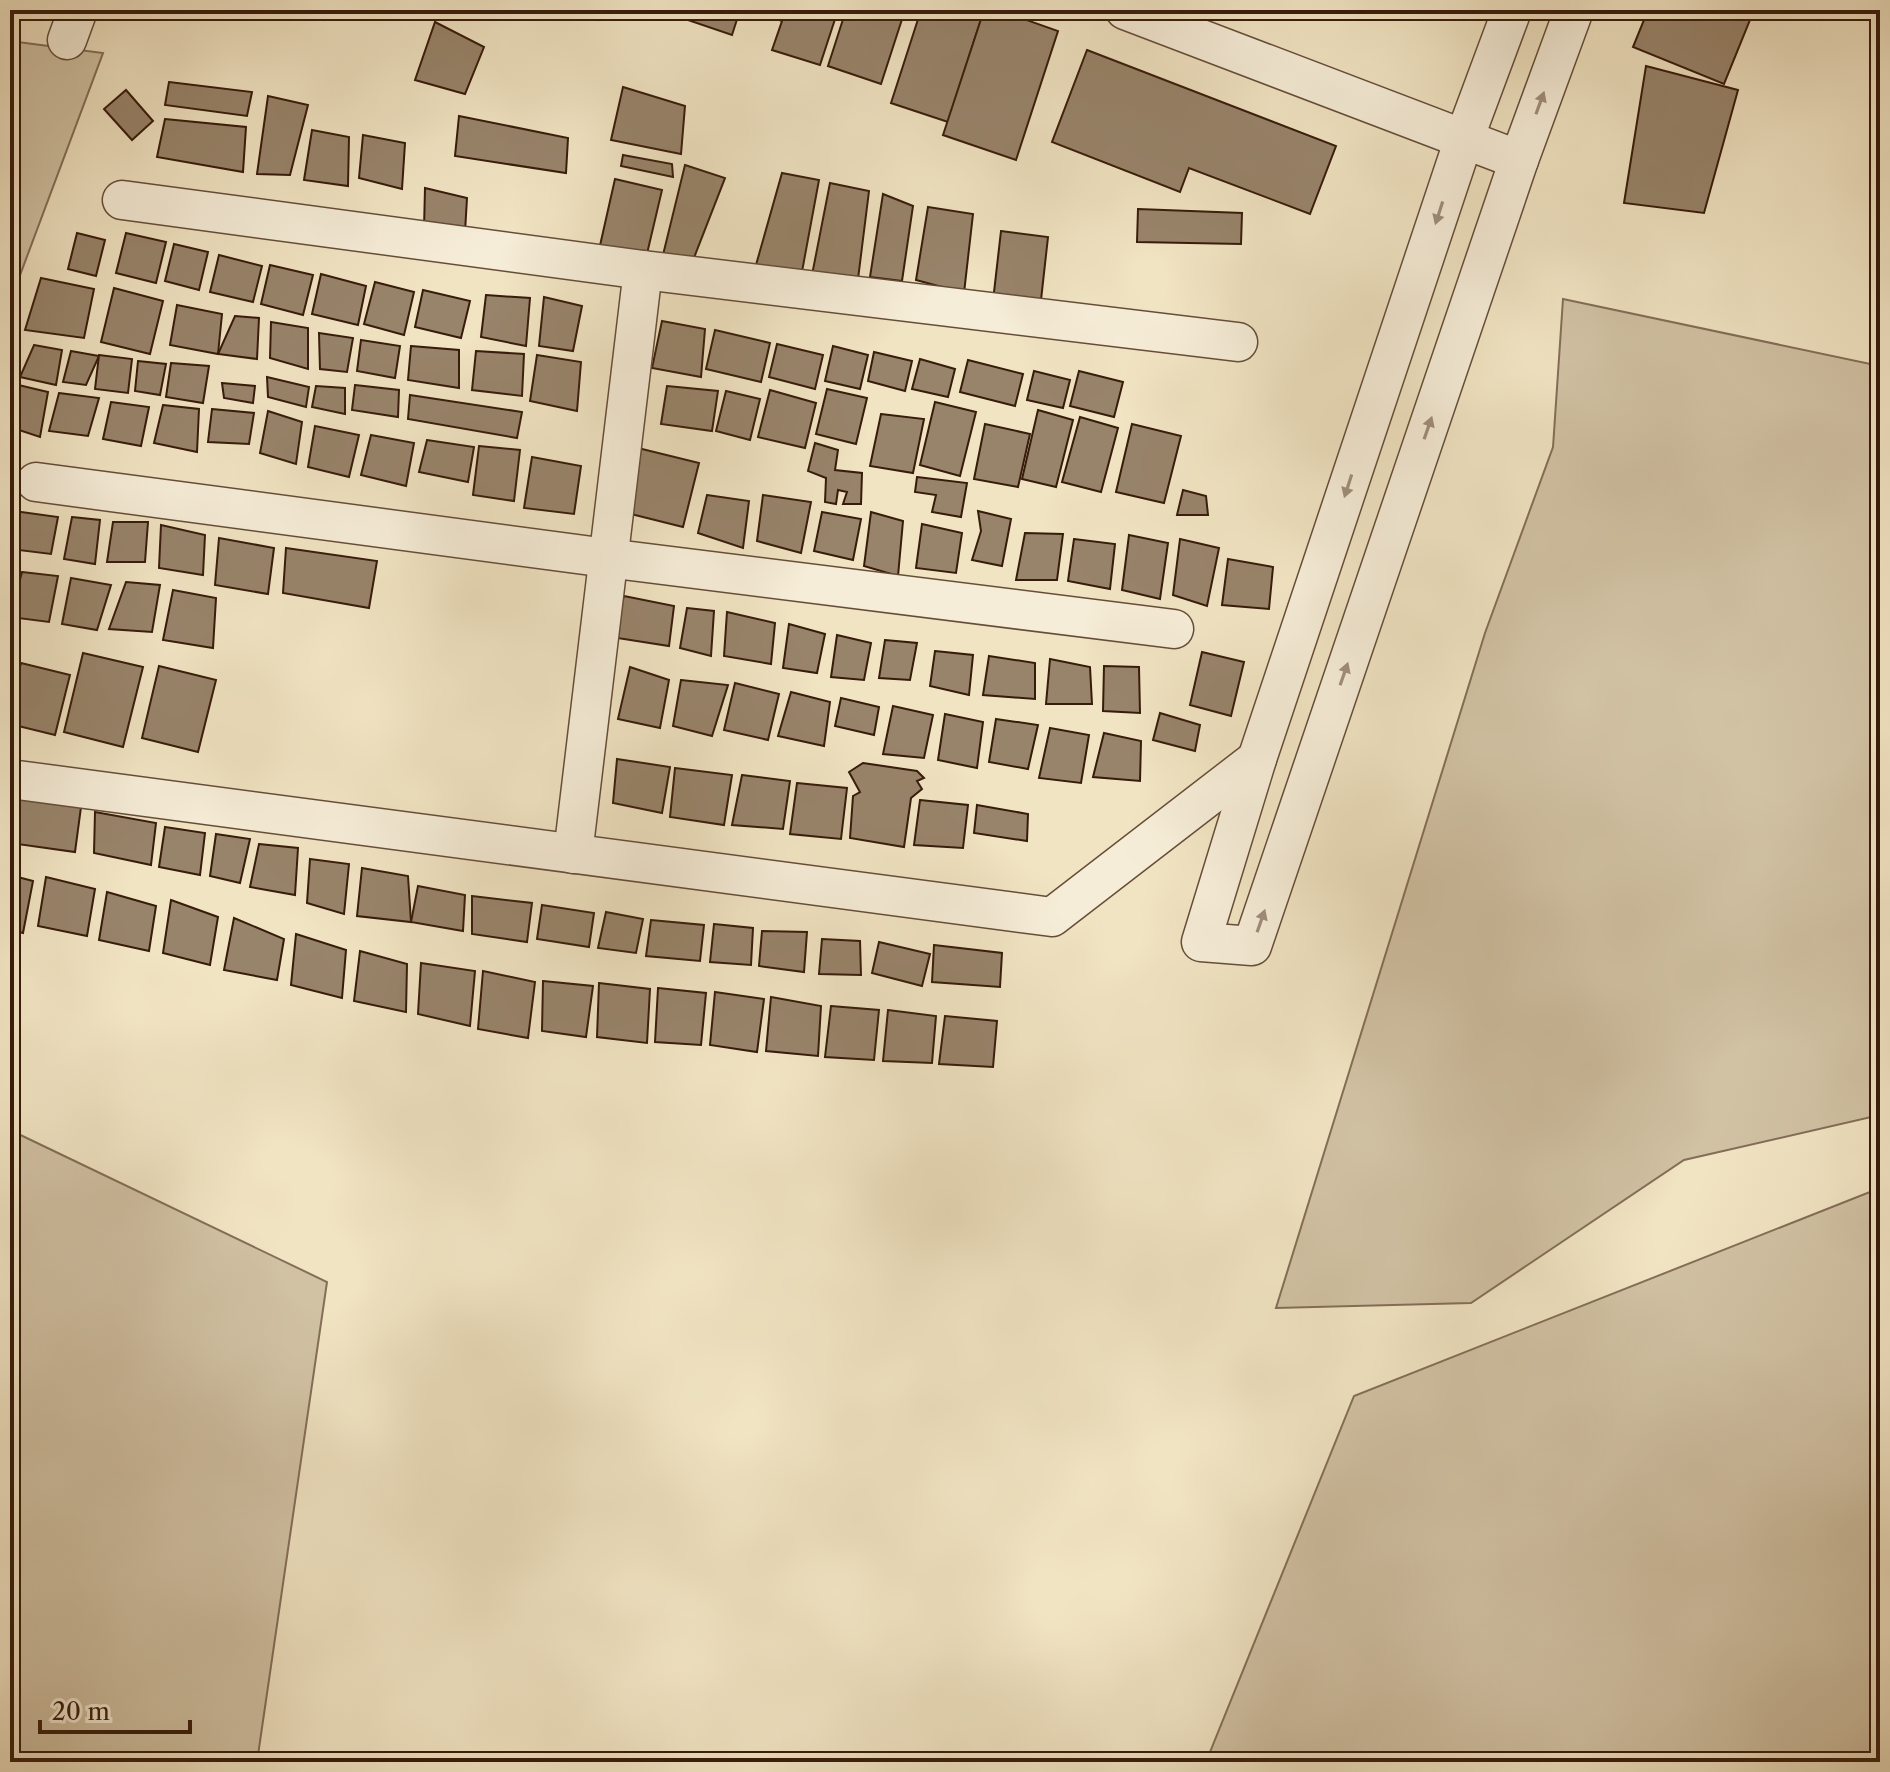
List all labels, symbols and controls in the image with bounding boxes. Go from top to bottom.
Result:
one-way arrow [1534,91,1546,115]
one-way arrow [1433,202,1445,226]
one-way arrow [1422,416,1434,440]
one-way arrow [1341,475,1353,499]
one-way arrow [1339,662,1351,686]
one-way arrow [1255,908,1267,932]
scale bar [40,1684,190,1734]
text: 20 m [52,1697,110,1726]

